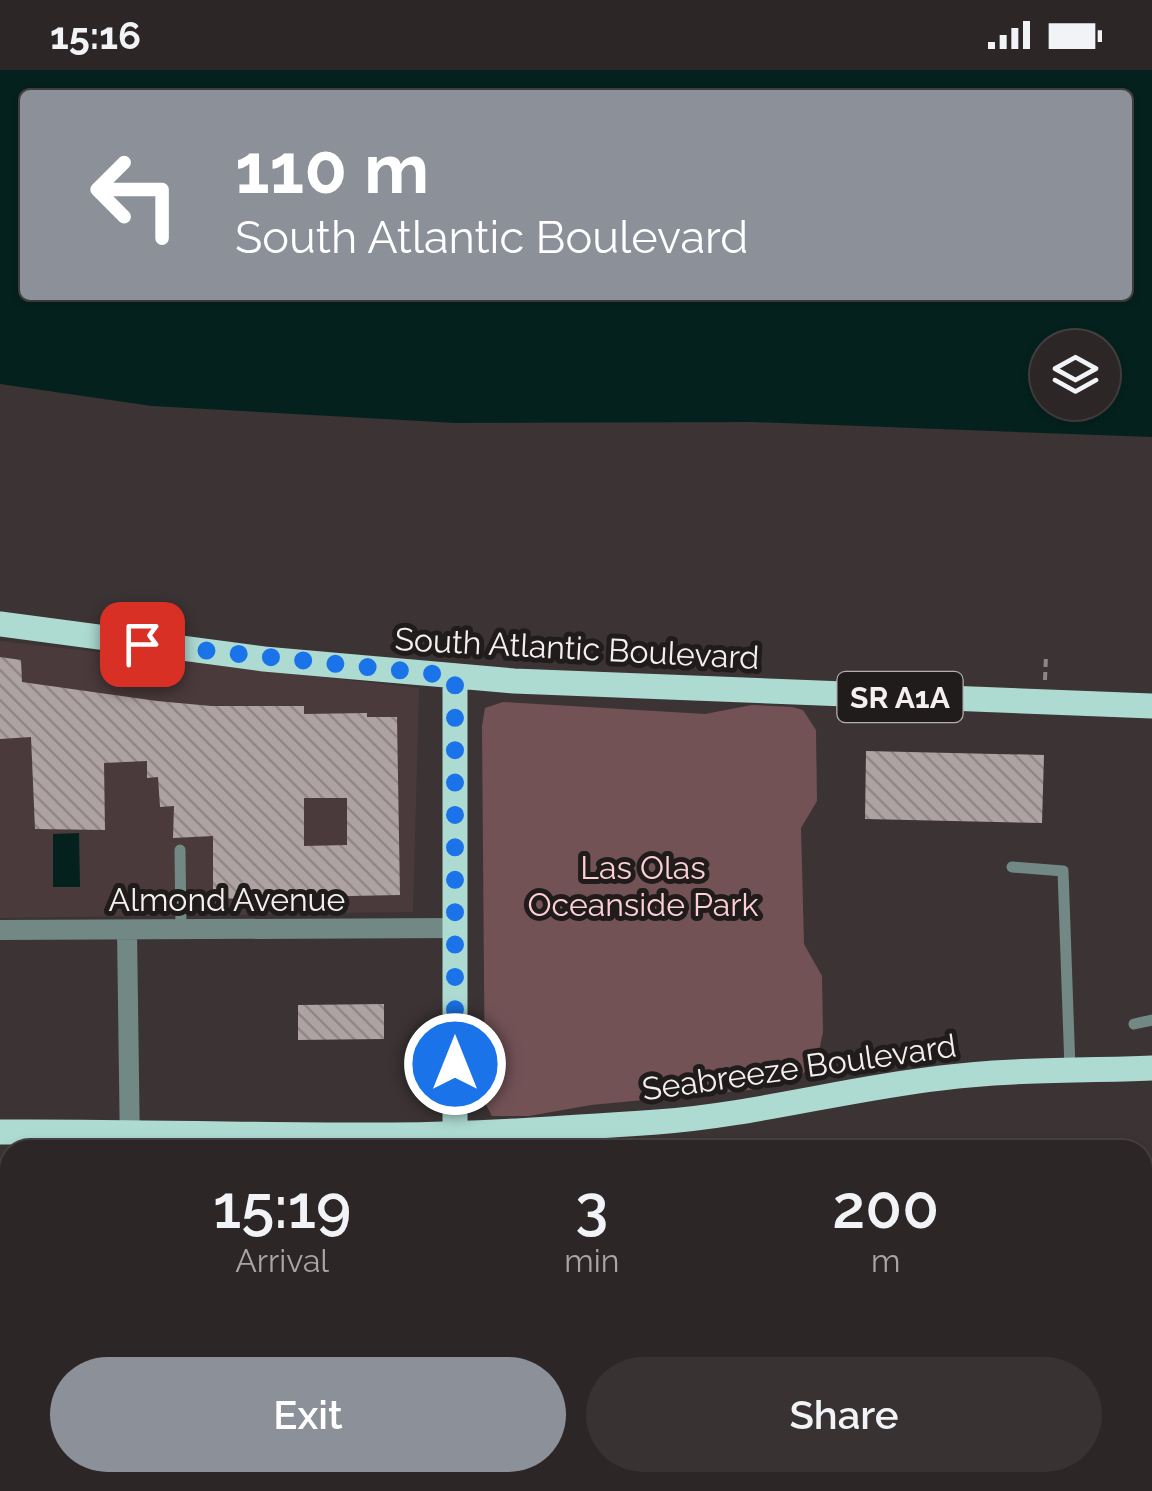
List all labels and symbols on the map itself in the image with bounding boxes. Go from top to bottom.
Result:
pin [100,602,185,687]
street label: South Atlantic Boulevard [394,620,760,676]
road number: SR A1A [838,672,962,722]
park label: Las Olas Oceanside Park [528,849,759,923]
street label: Almond Avenue [109,881,345,918]
position arrow [403,1012,507,1116]
street label: Seabreeze Boulevard [639,1027,959,1107]

